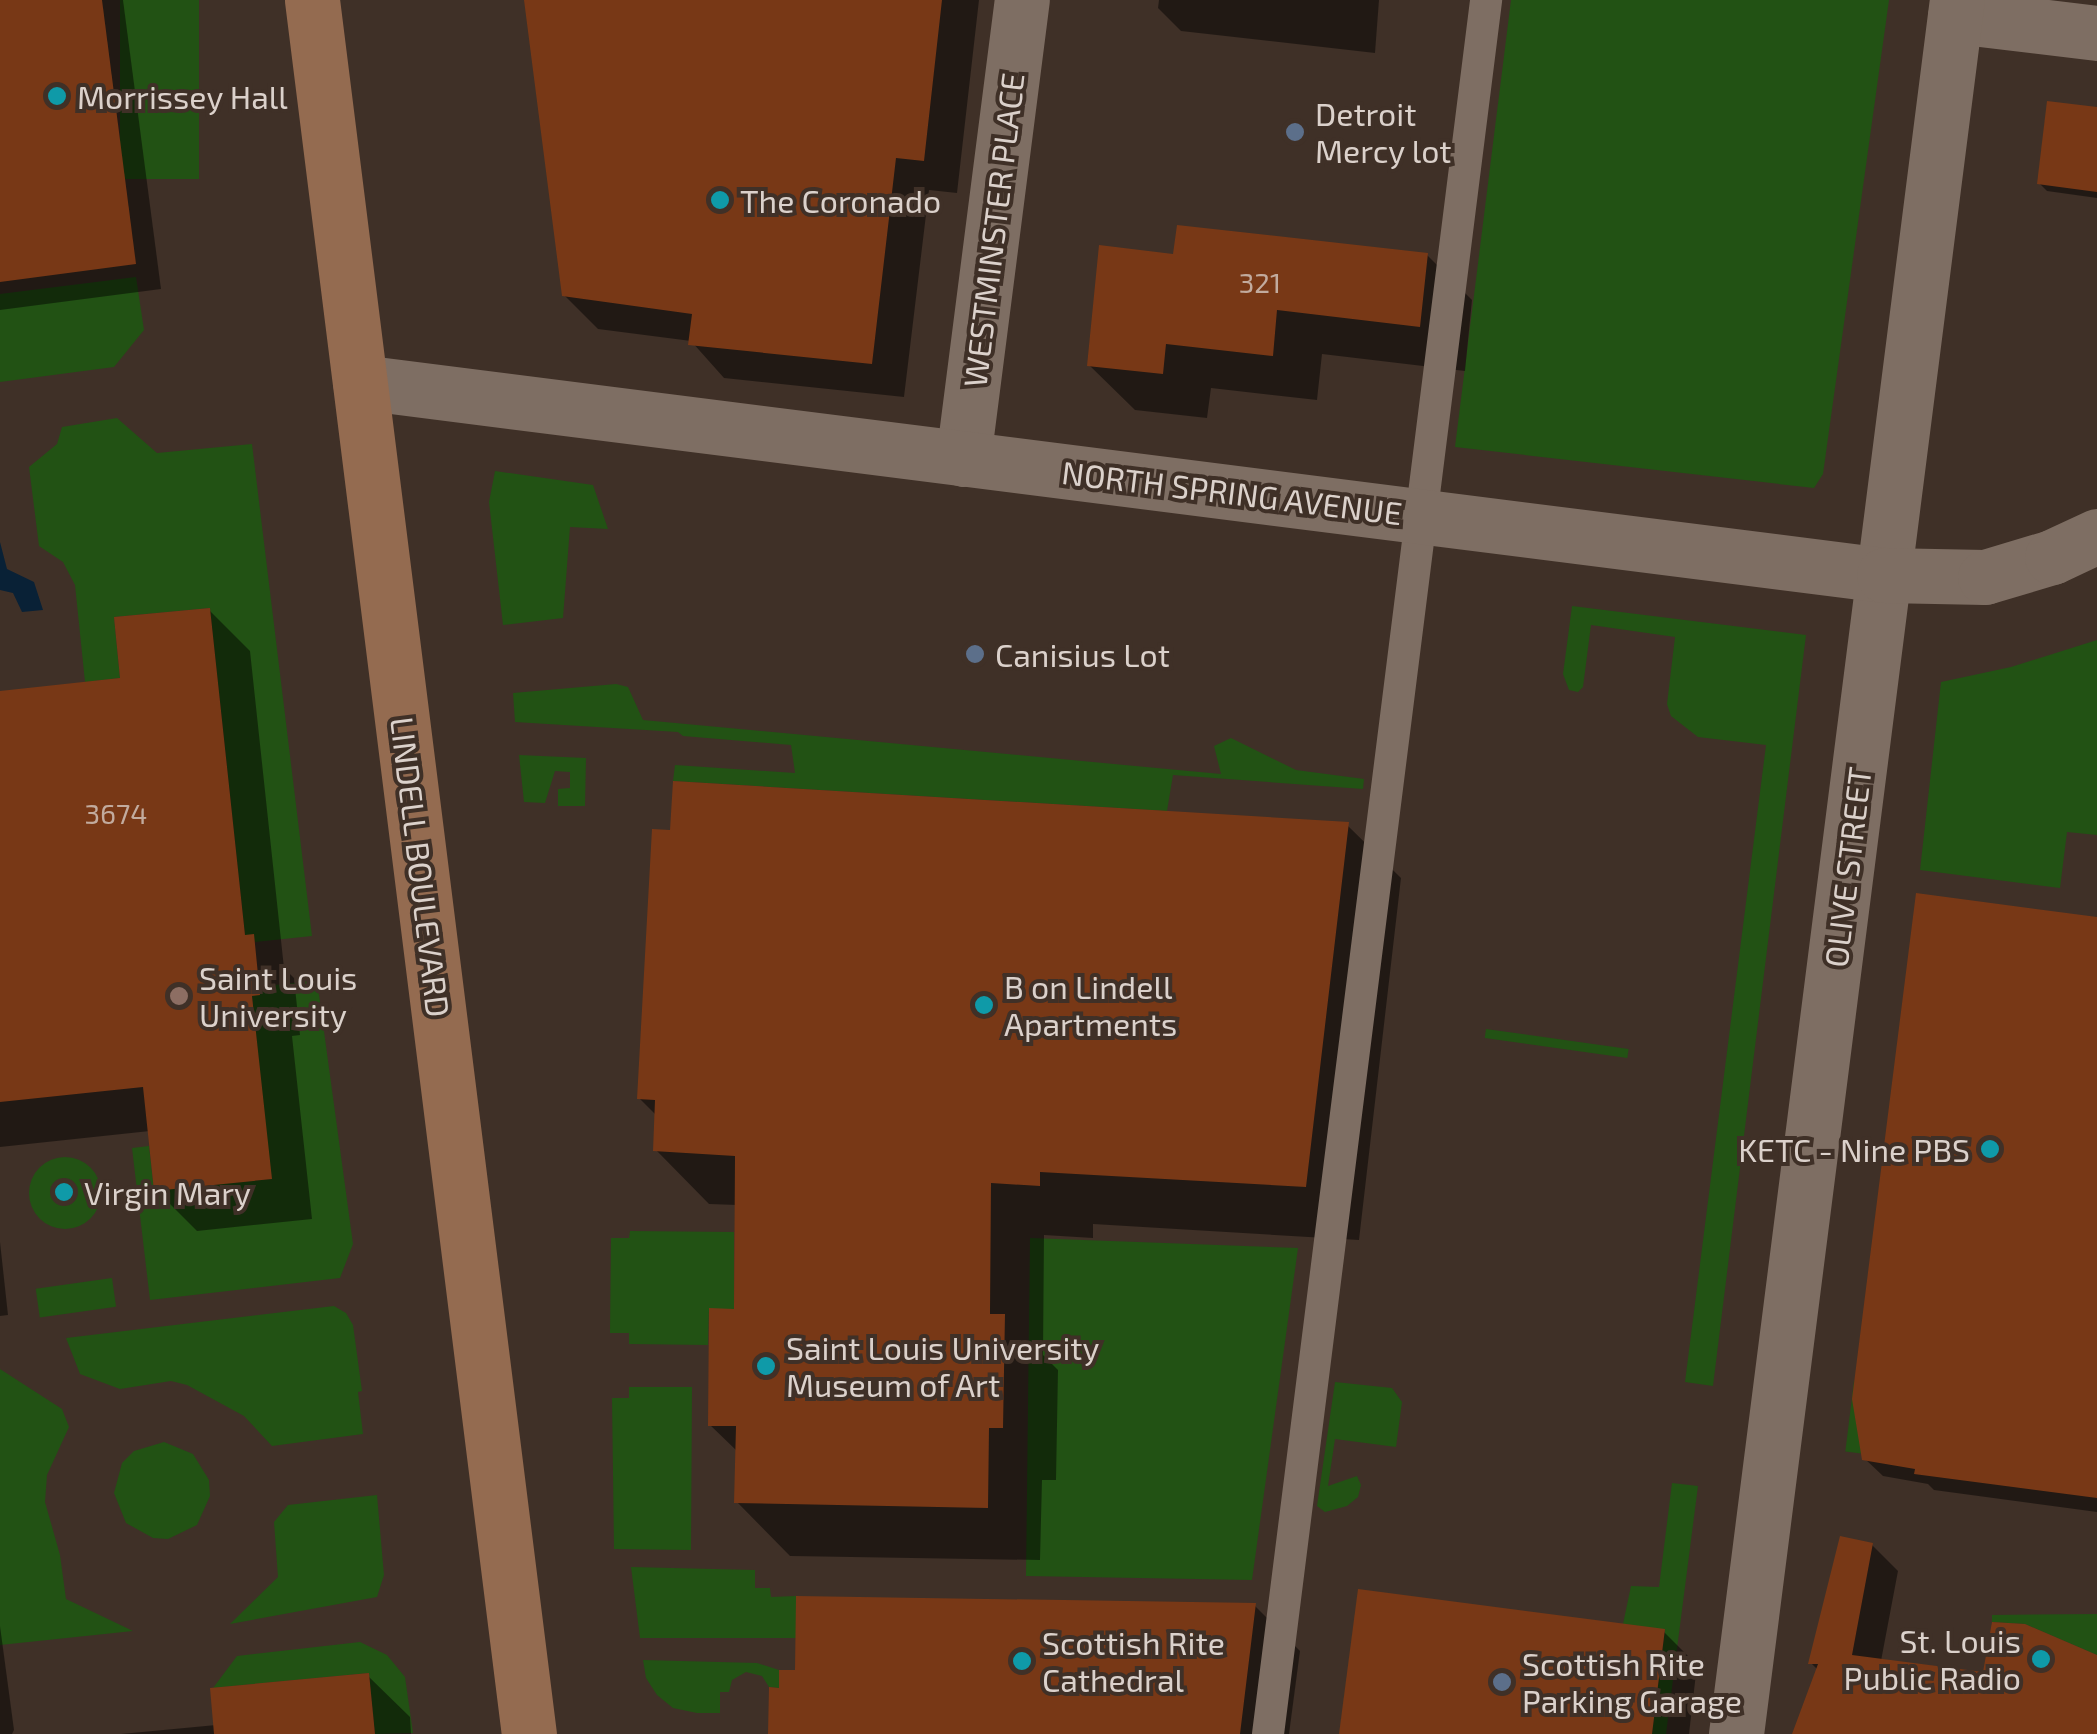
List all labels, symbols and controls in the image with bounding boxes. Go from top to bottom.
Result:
street label: WESTMINSTER PLACE [955,71,1031,389]
place label: Morrissey Hall [77,77,288,115]
marker: Morrissey Hall [46,85,68,107]
place label: Detroit Mercy lot [1315,95,1452,170]
marker: Detroit Mercy lot [1284,121,1306,143]
place label: The Coronado [740,181,941,219]
marker: The Coronado [709,189,731,211]
house number: 321 [1239,265,1281,299]
street label: NORTH SPRING AVENUE [1059,452,1405,532]
place label: Canisius Lot [995,635,1170,673]
marker: Canisius Lot [964,643,986,665]
street label: LINDELL BOULEVARD [383,714,459,1020]
street label: OLIVE STREET [1816,765,1878,969]
house number: 3674 [84,796,148,830]
place label: Saint Louis University [199,959,357,1034]
place label: B on Lindell Apartments [1004,968,1177,1043]
marker: Saint Louis University [168,985,190,1007]
marker: B on Lindell Apartments [973,994,995,1016]
place label: KETC - Nine PBS [1738,1130,1970,1168]
marker: KETC - Nine PBS [1979,1138,2001,1160]
place label: Virgin Mary [84,1173,251,1211]
marker: Virgin Mary [53,1181,75,1203]
place label: Saint Louis University Museum of Art [786,1329,1099,1404]
marker: Saint Louis University Museum of Art [755,1355,777,1377]
place label: St. Louis Public Radio [1844,1622,2021,1697]
place label: Scottish Rite Cathedral [1042,1624,1225,1699]
place label: Scottish Rite Parking Garage [1522,1645,1742,1720]
marker: St. Louis Public Radio [2030,1648,2052,1670]
marker: Scottish Rite Cathedral [1011,1650,1033,1672]
marker: Scottish Rite Parking Garage [1491,1671,1513,1693]

